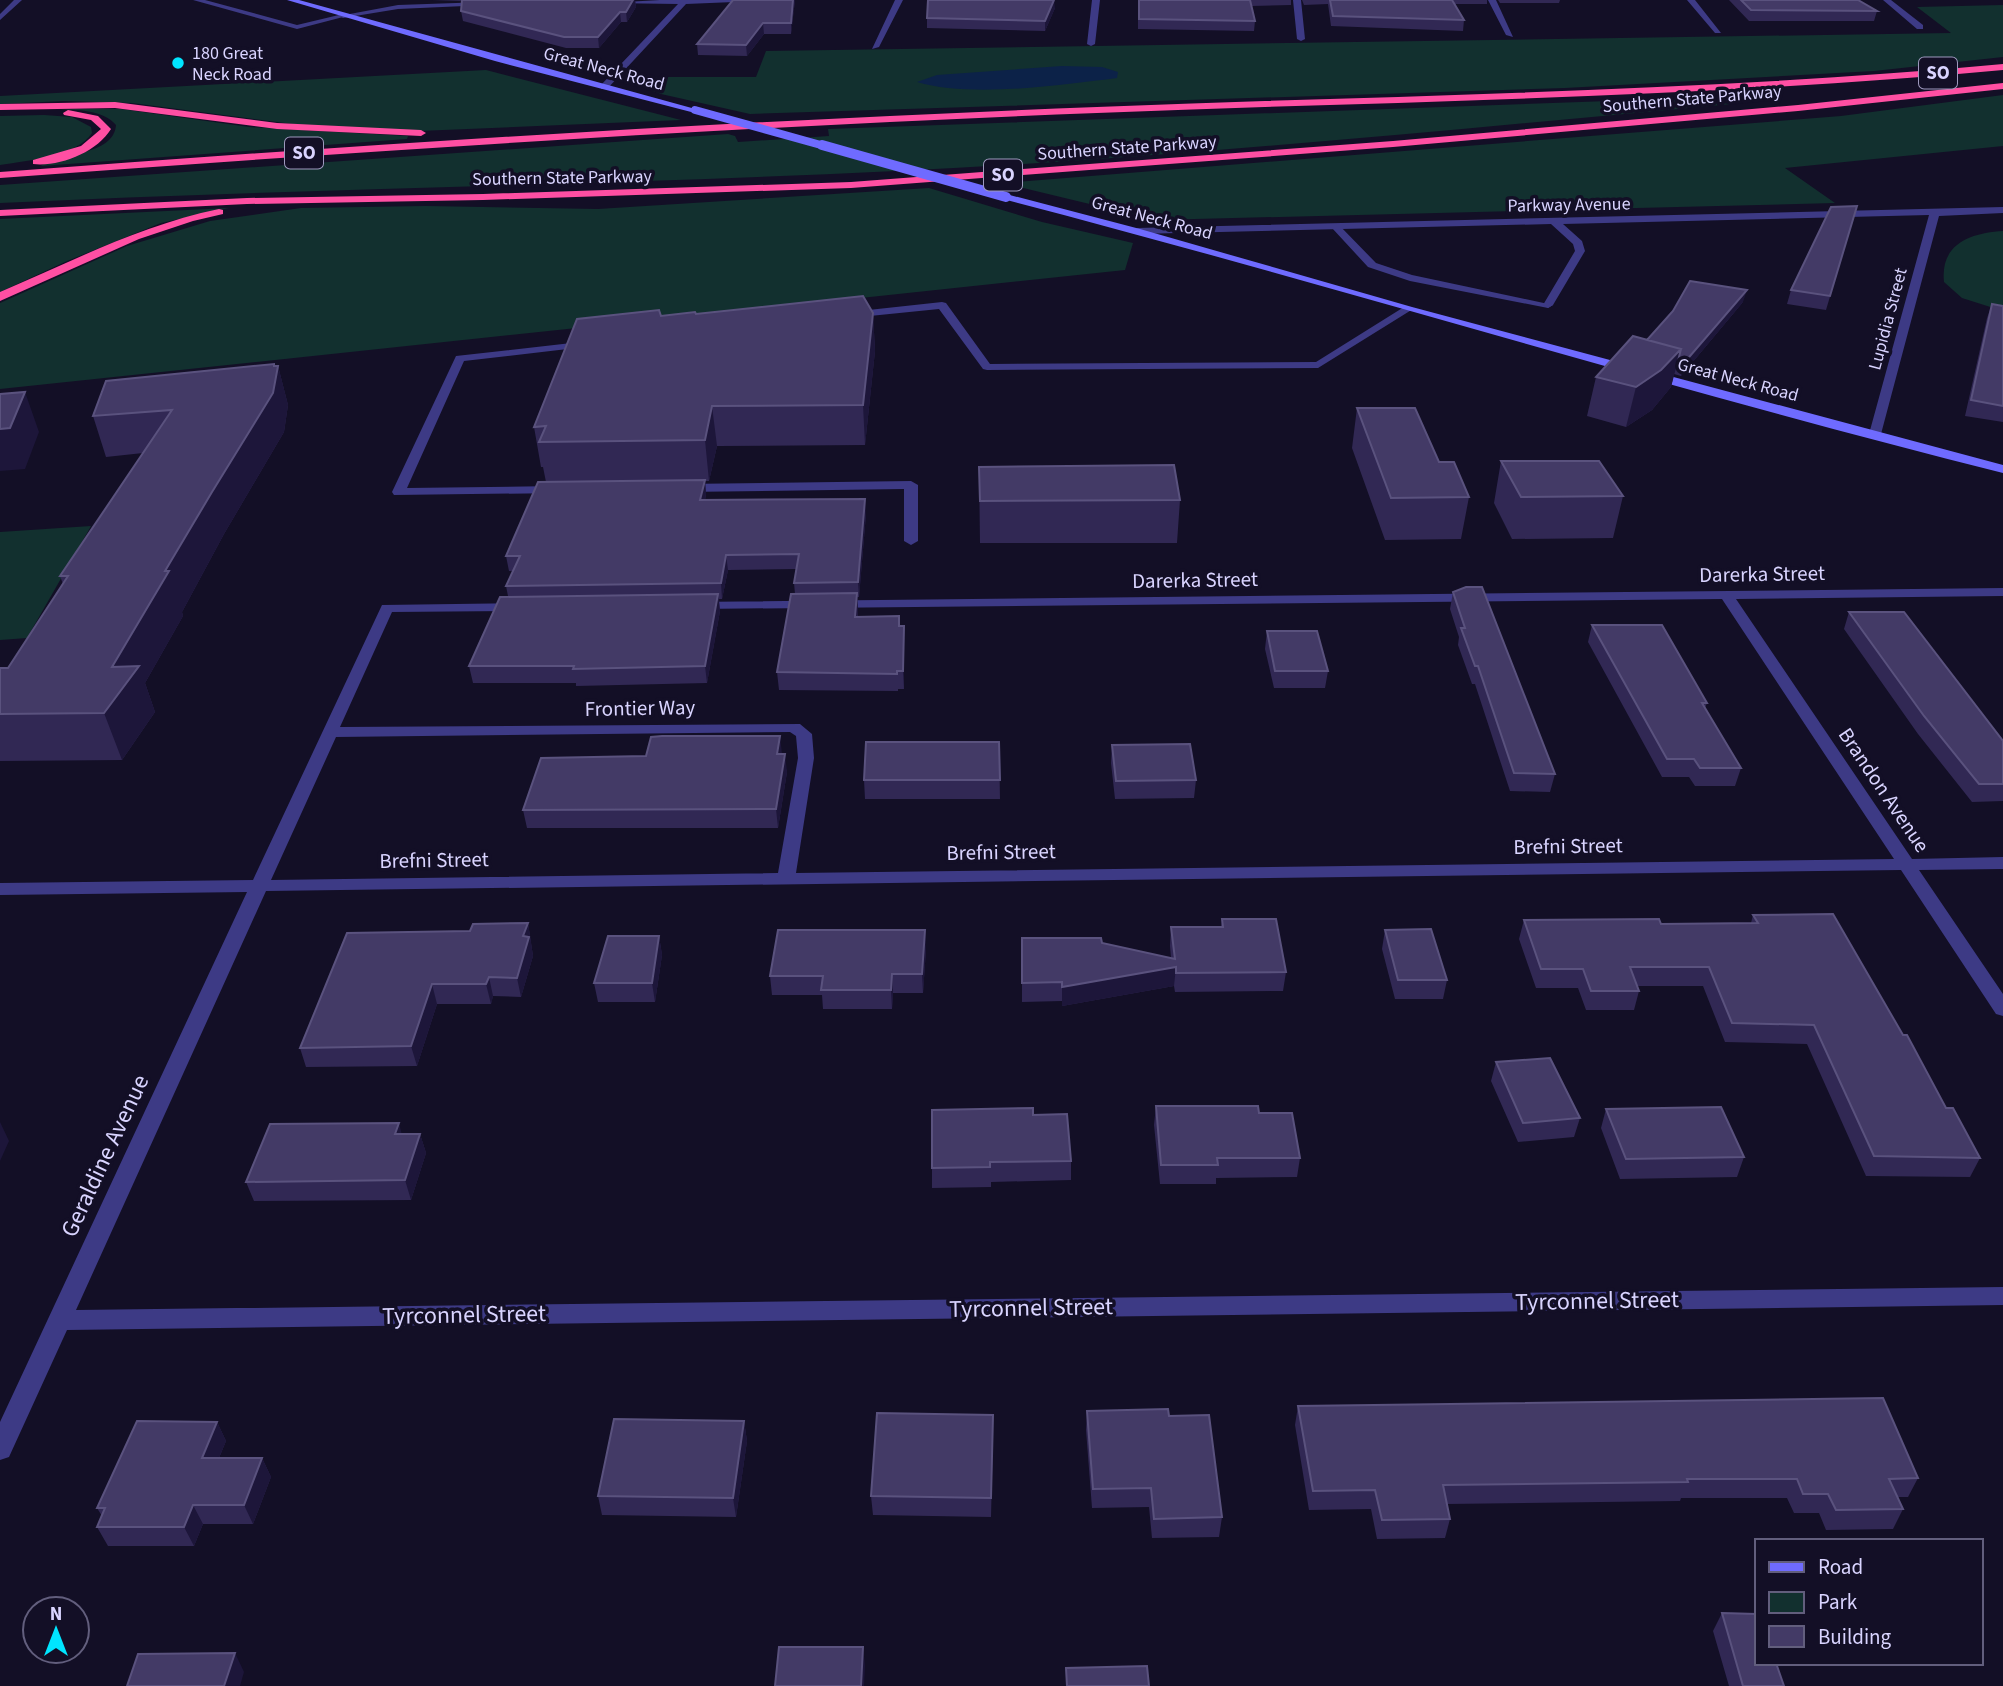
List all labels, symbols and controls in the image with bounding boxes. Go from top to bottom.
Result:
place label: 180 Great Neck Road [192,41,272,87]
street label: Great Neck Road [541,41,667,97]
marker: 180 Great Neck Road [170,55,186,71]
road number: SO [1919,58,1957,88]
street label: Southern State Parkway [1601,79,1783,119]
street label: Southern State Parkway [1037,129,1218,167]
road number: SO [285,138,323,168]
road number: SO [984,160,1022,190]
street label: Southern State Parkway [472,164,653,192]
street label: Great Neck Road [1089,190,1215,246]
street label: Parkway Avenue [1507,191,1631,219]
street label: Lupidia Street [1862,265,1914,373]
street label: Great Neck Road [1675,352,1801,408]
street label: Darerka Street [1699,558,1825,590]
street label: Darerka Street [1132,564,1258,596]
street label: Frontier Way [584,692,696,724]
street label: Brandon Avenue [1831,722,1937,858]
street label: Brefni Street [1513,830,1623,862]
street label: Brefni Street [946,836,1056,868]
street label: Brefni Street [379,844,489,876]
street label: Geraldine Avenue [52,1069,158,1243]
street label: Tyrconnel Street [1515,1282,1679,1320]
street label: Tyrconnel Street [949,1289,1113,1327]
street label: Tyrconnel Street [382,1296,546,1334]
legend [1755,1539,1982,1665]
text: Road [1818,1552,1863,1582]
text: Park [1818,1587,1858,1617]
north arrow [21,1595,91,1665]
text: N [50,1601,62,1628]
text: Building [1818,1622,1892,1652]

